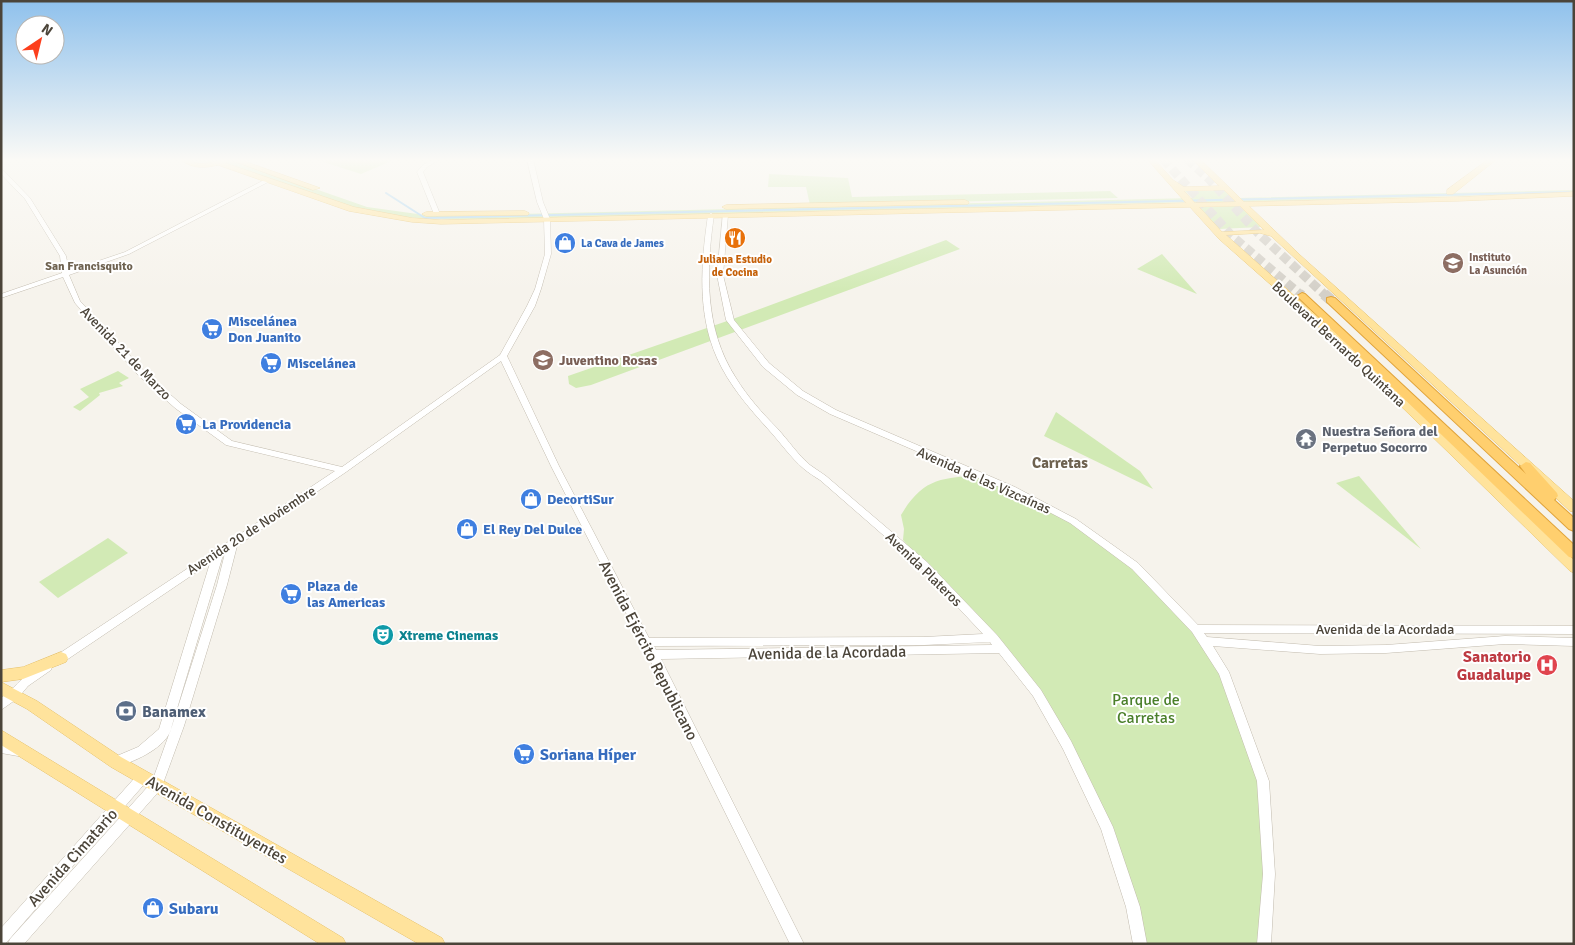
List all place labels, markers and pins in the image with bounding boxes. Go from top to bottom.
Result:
restaurant icon: Juliana Estudio de Cocina [723,226,747,250]
shop icon: La Cava de James [553,231,577,255]
place label: La Cava de James [581,237,664,250]
school or university icon: Instituto La Asunción [1441,251,1465,275]
place label: Instituto La Asunción [1469,251,1527,277]
place label: Juliana Estudio de Cocina [698,253,772,279]
place label: Miscelánea Don Juanito [228,313,301,346]
supermarket icon: Miscelánea Don Juanito [200,317,224,341]
school or university icon: Juventino Rosas [531,348,555,372]
supermarket icon: Miscelánea [259,351,283,375]
place label: Juventino Rosas [559,352,657,369]
place label: Miscelánea [287,355,356,372]
supermarket icon: La Providencia [174,412,198,436]
place label: La Providencia [202,416,291,433]
place label: Nuestra Señora del Perpetuo Socorro [1322,423,1438,456]
temple icon: Nuestra Señora del Perpetuo Socorro [1294,427,1318,451]
shop icon: DecortiSur [519,487,543,511]
place label: DecortiSur [547,491,614,508]
shop icon: El Rey Del Dulce [455,517,479,541]
place label: El Rey Del Dulce [483,521,582,538]
place label: Plaza de las Americas [307,578,385,611]
supermarket icon: Plaza de las Americas [279,582,303,606]
theatre icon: Xtreme Cinemas [371,623,395,647]
place label: Xtreme Cinemas [399,627,498,644]
place label: Sanatorio Guadalupe [1457,647,1531,685]
hospital icon: Sanatorio Guadalupe [1535,653,1559,677]
bank icon: Banamex [114,699,138,723]
place label: Banamex [142,702,206,722]
supermarket icon: Soriana Híper [512,742,536,766]
place label: Soriana Híper [540,745,637,765]
shop icon: Subaru [141,896,165,920]
place label: Subaru [169,899,219,919]

